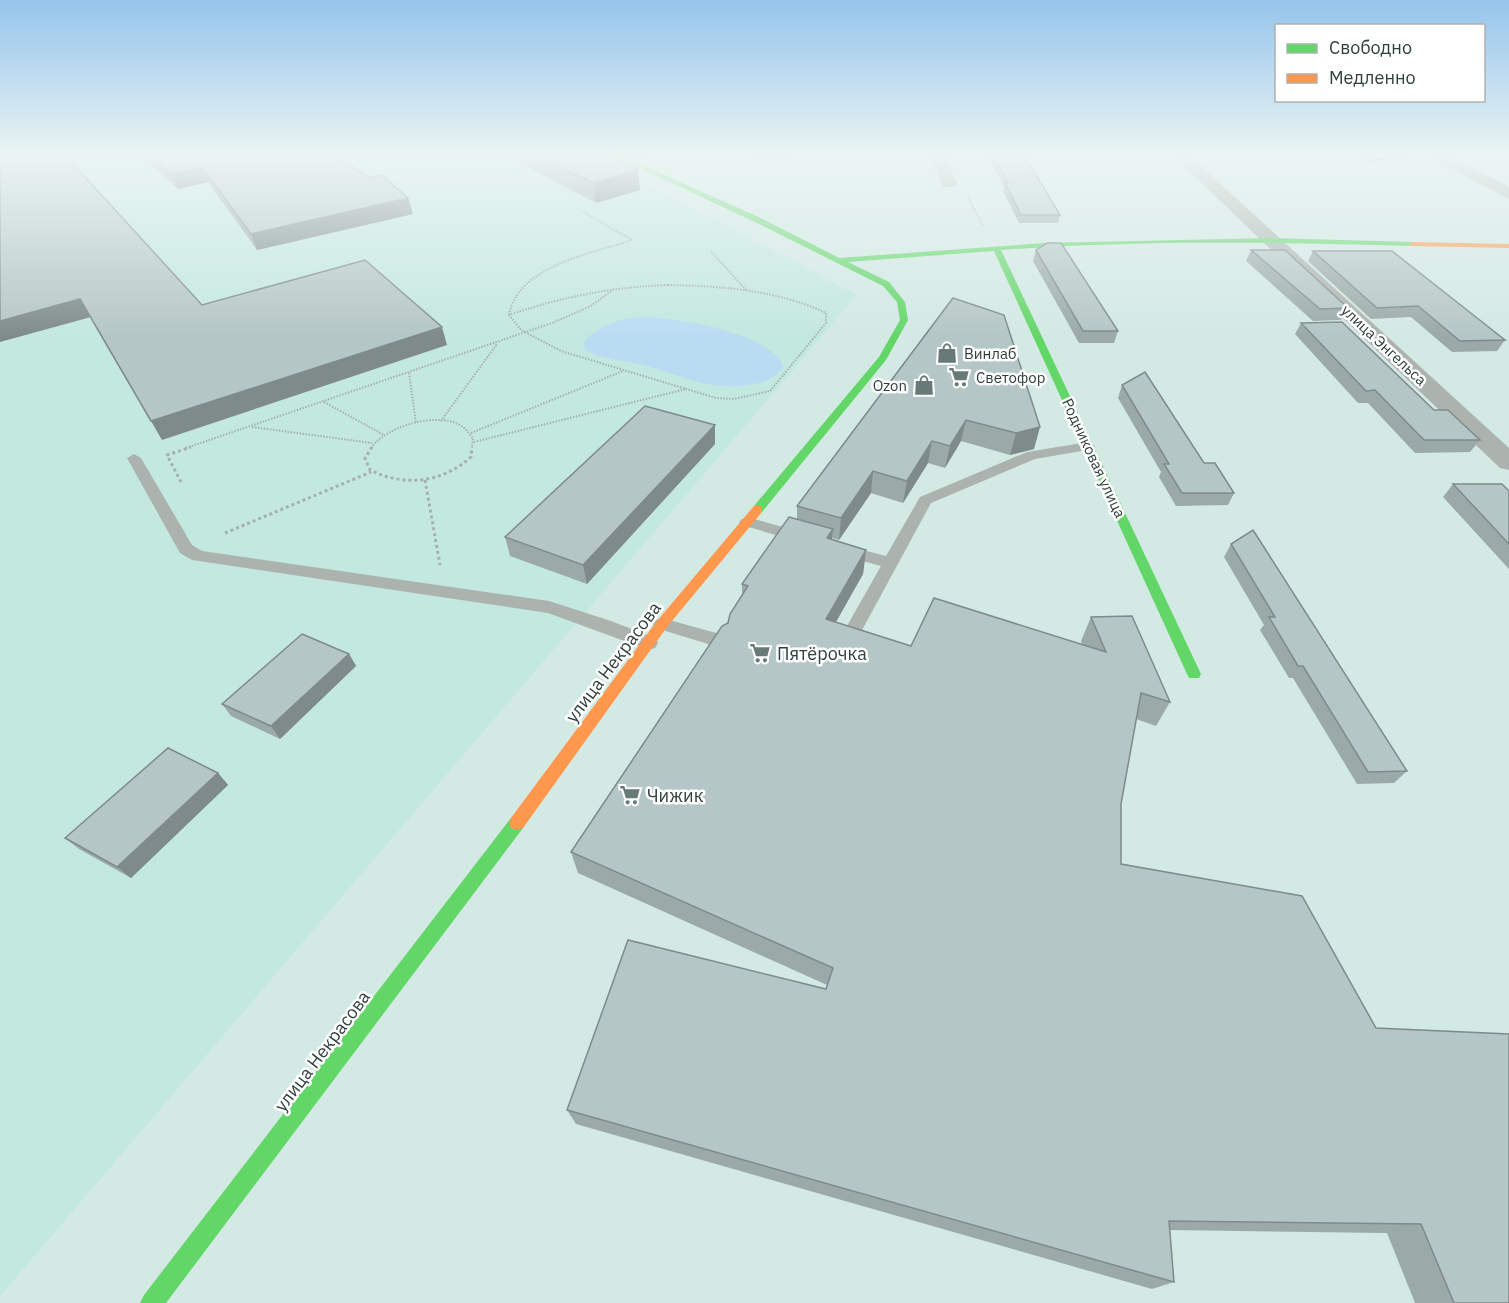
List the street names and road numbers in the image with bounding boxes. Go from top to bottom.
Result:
street label: улица Энгельса [1337,301,1431,389]
street label: Родниковая улица [1058,395,1130,521]
street label: улица Некрасова [560,597,666,727]
street label: улица Некрасова [269,986,375,1116]

